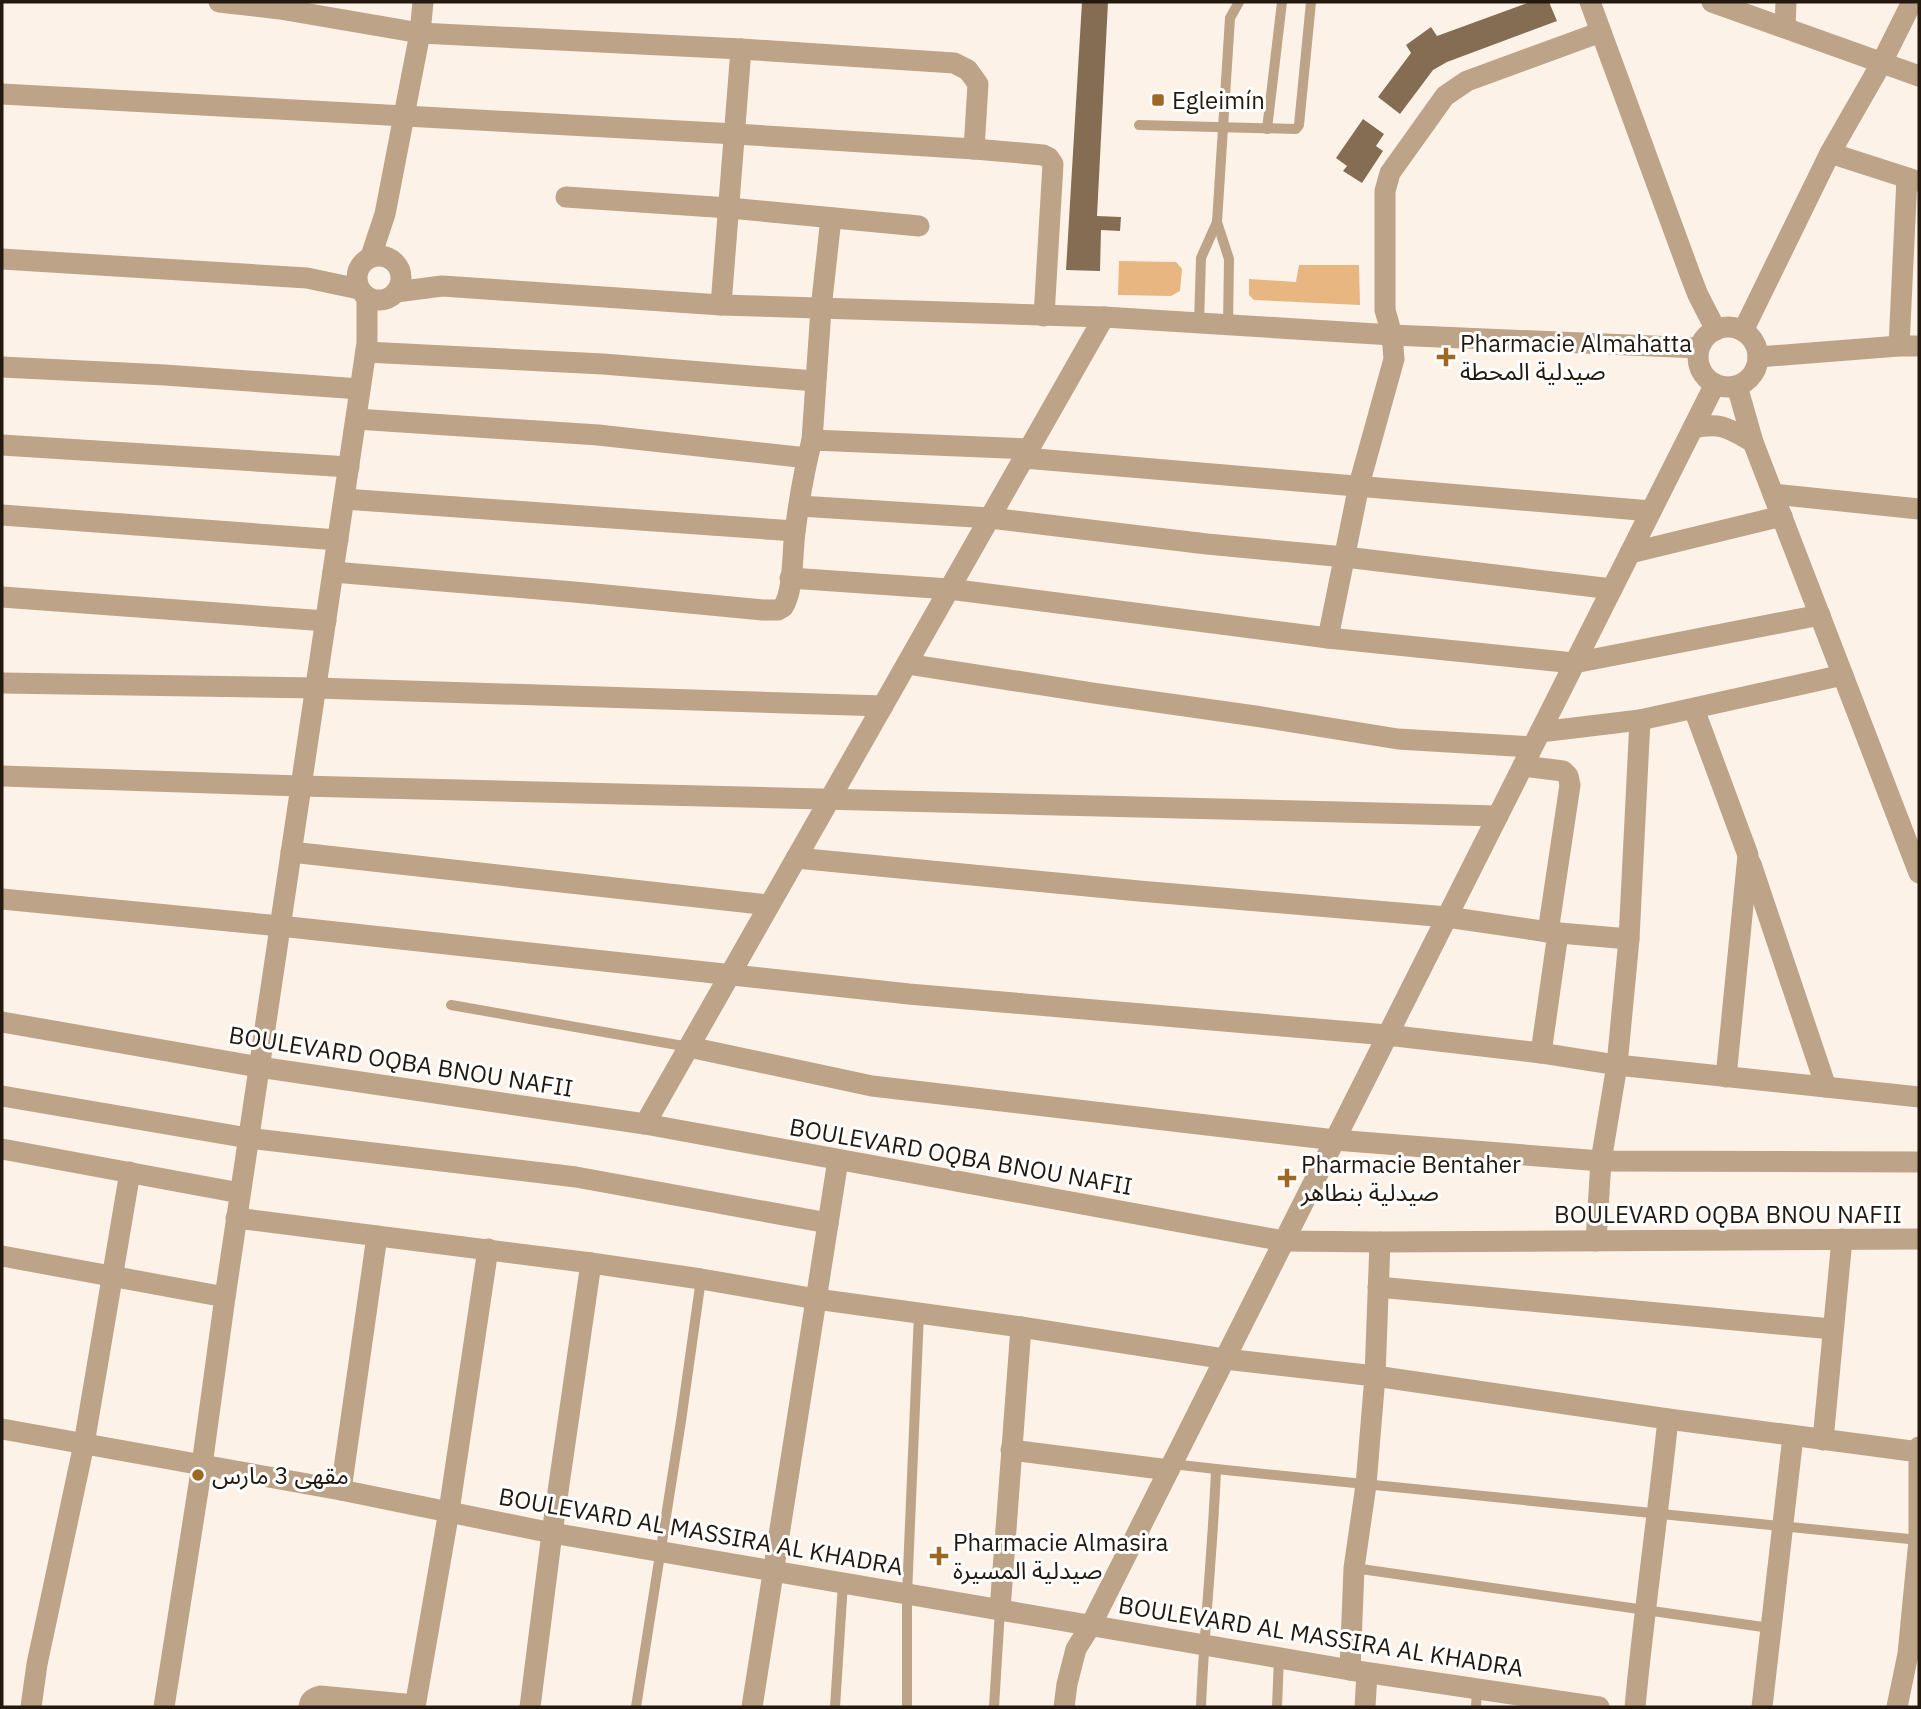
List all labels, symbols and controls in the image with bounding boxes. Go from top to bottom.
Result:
place label: Egleimín [1172,84,1265,116]
marker: Egleimín [1150,92,1166,108]
place label: Pharmacie Almahatta صيدلية المحطة [1460,327,1692,387]
marker: Pharmacie Almahatta صيدلية المحطة [1438,349,1454,365]
street label: BOULEVARD OQBA BNOU NAFII [227,1018,575,1104]
street label: BOULEVARD OQBA BNOU NAFII [787,1110,1135,1202]
place label: Pharmacie Bentaher صيدلية بنطاهر [1300,1148,1521,1208]
marker: Pharmacie Bentaher صيدلية بنطاهر [1279,1170,1295,1186]
street label: BOULEVARD OQBA BNOU NAFII [1554,1198,1902,1230]
place label: مقهى 3 مارس [212,1459,349,1491]
marker: مقهى 3 مارس [190,1467,206,1483]
street label: BOULEVARD AL MASSIRA AL KHADRA [496,1480,906,1582]
place label: Pharmacie Almasira صيدلية المسيرة [953,1526,1169,1586]
marker: Pharmacie Almasira صيدلية المسيرة [931,1548,947,1564]
street label: BOULEVARD AL MASSIRA AL KHADRA [1116,1588,1526,1684]

